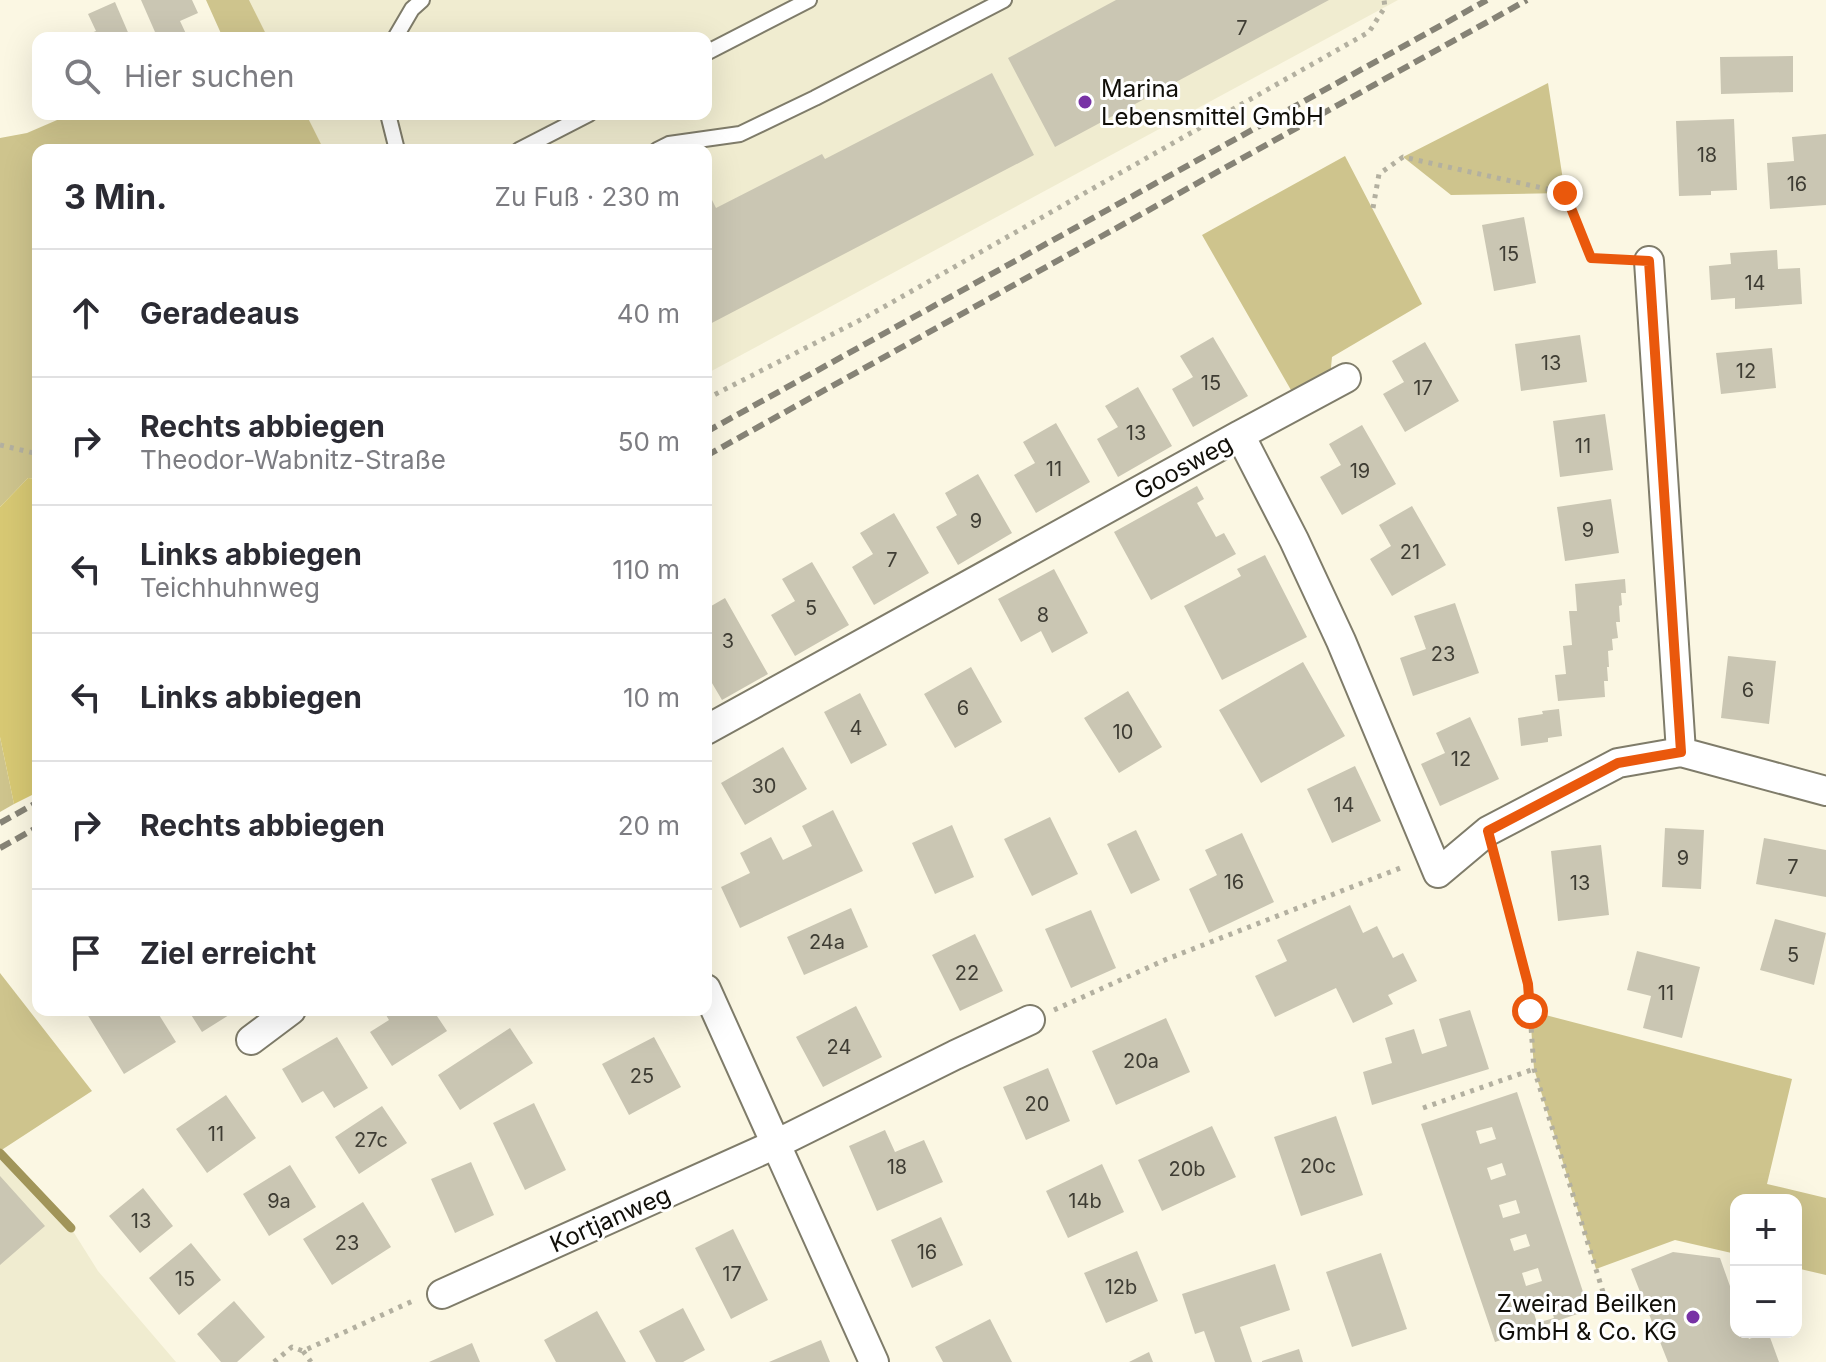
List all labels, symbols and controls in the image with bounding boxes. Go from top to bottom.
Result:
house number: 7 [1236,16,1248,40]
search box [32,32,712,120]
icon: search [60,54,104,98]
text: Hier suchen [124,58,294,94]
place label: Marina Lebensmittel GmbH [1101,74,1324,131]
marker: Marina Lebensmittel GmbH [1076,93,1094,111]
house number: 18 [1697,143,1717,167]
house number: 16 [1787,172,1807,196]
route end [1547,175,1583,211]
text: 3 Min. [64,176,167,217]
text: Zu Fuß · 230 m [495,181,680,212]
house number: 15 [1499,242,1519,266]
house number: 14 [1744,271,1766,295]
icon: ahead [64,291,108,335]
text: Geradeaus [140,295,300,331]
text: 40 m [617,298,680,329]
house number: 13 [1541,351,1561,375]
house number: 12 [1736,359,1756,383]
house number: 15 [1201,371,1221,395]
house number: 17 [1413,376,1433,400]
text: Rechts abbiegen [140,408,385,444]
icon: right [64,419,108,463]
house number: 13 [1126,421,1146,445]
text: 50 m [618,426,680,457]
street label: Goosweg [1129,428,1237,506]
house number: 11 [1575,434,1591,458]
text: Theodor-Wabnitz-Straße [140,444,446,475]
house number: 11 [1046,457,1062,481]
house number: 19 [1350,459,1370,483]
house number: 9 [970,509,982,533]
house number: 9 [1582,518,1594,542]
text: Links abbiegen [140,536,362,572]
house number: 21 [1400,540,1420,564]
icon: left [64,547,108,591]
house number: 7 [886,548,898,572]
text: 110 m [612,554,680,585]
text: Teichhuhnweg [140,572,320,603]
house number: 5 [805,596,817,620]
house number: 8 [1037,603,1049,627]
house number: 3 [722,629,734,653]
house number: 23 [1431,642,1455,666]
icon: left [64,675,108,719]
house number: 6 [1742,678,1754,702]
text: Links abbiegen [140,679,362,715]
text: 10 m [623,682,680,713]
house number: 6 [957,696,969,720]
house number: 4 [850,716,862,740]
house number: 10 [1113,720,1133,744]
house number: 12 [1451,747,1471,771]
house number: 30 [752,774,776,798]
house number: 14 [1333,793,1355,817]
icon: right [64,803,108,847]
text: Rechts abbiegen [140,807,385,843]
text: 20 m [618,810,680,841]
house number: 9 [1677,846,1689,870]
house number: 7 [1787,855,1799,879]
house number: 16 [1224,870,1244,894]
house number: 13 [1570,871,1590,895]
house number: 24a [809,930,845,954]
icon: arrive [64,931,108,975]
text: Ziel erreicht [140,935,316,971]
house number: 5 [1787,943,1799,967]
house number: 22 [955,961,979,985]
house number: 11 [1658,981,1674,1005]
route start [1512,993,1548,1029]
house number: 24 [827,1035,851,1059]
house number: 20a [1123,1049,1159,1073]
house number: 25 [630,1064,654,1088]
house number: 20 [1025,1092,1049,1116]
house number: 11 [208,1122,224,1146]
house number: 27c [354,1128,388,1152]
house number: 20c [1300,1154,1336,1178]
house number: 18 [887,1155,907,1179]
house number: 20b [1168,1157,1206,1181]
street label: Kortjanweg [545,1180,675,1258]
house number: 9a [267,1189,291,1213]
house number: 14b [1068,1189,1102,1213]
map controls [1730,1194,1802,1338]
button: + [1730,1194,1802,1266]
house number: 13 [131,1209,151,1233]
house number: 23 [335,1231,359,1255]
house number: 16 [917,1240,937,1264]
house number: 17 [722,1262,742,1286]
button: − [1730,1266,1802,1338]
house number: 15 [175,1267,195,1291]
house number: 12b [1105,1275,1137,1299]
place label: Zweirad Beilken GmbH & Co. KG [1497,1289,1677,1346]
marker: Zweirad Beilken GmbH & Co. KG [1684,1308,1702,1326]

